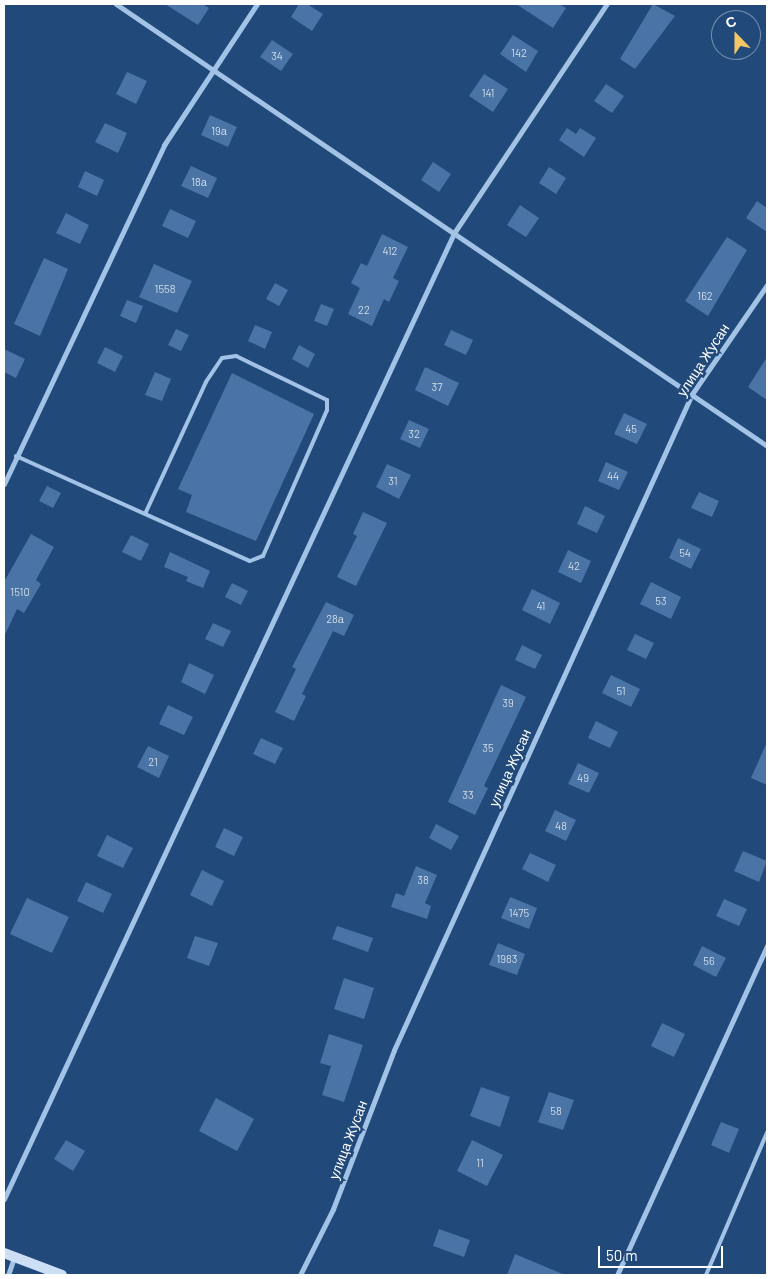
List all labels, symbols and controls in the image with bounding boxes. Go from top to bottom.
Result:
north arrow [711,10,761,60]
text: С [723,12,738,31]
house number: 142 [511,46,527,60]
house number: 34 [271,49,283,63]
house number: 141 [482,86,494,100]
house number: 19а [211,124,227,138]
house number: 18а [191,175,207,189]
house number: 412 [383,244,397,258]
house number: 1558 [155,282,175,296]
house number: 162 [697,289,713,303]
house number: 22 [358,303,370,317]
street label: улица Жусан [673,320,733,400]
house number: 37 [432,380,442,394]
house number: 45 [625,422,637,436]
house number: 32 [408,427,420,441]
house number: 44 [607,469,619,483]
house number: 31 [388,474,398,488]
house number: 54 [679,546,691,560]
house number: 42 [568,559,580,573]
house number: 1510 [10,585,30,599]
house number: 53 [655,594,667,608]
house number: 41 [537,599,545,613]
house number: 28а [326,612,344,626]
house number: 51 [616,684,626,698]
house number: 39 [502,696,514,710]
street label: улица Жусан [485,726,535,810]
house number: 35 [482,741,494,755]
house number: 21 [148,755,158,769]
house number: 49 [577,771,589,785]
house number: 33 [462,788,474,802]
house number: 48 [555,819,567,833]
house number: 38 [417,873,429,887]
house number: 1475 [509,906,529,920]
house number: 1983 [497,952,517,966]
house number: 56 [703,954,715,968]
street label: улица Жусан [325,1098,371,1182]
house number: 58 [550,1104,562,1118]
house number: 11 [476,1156,484,1170]
scale bar [601,1236,726,1268]
text: 50 m [606,1246,638,1264]

